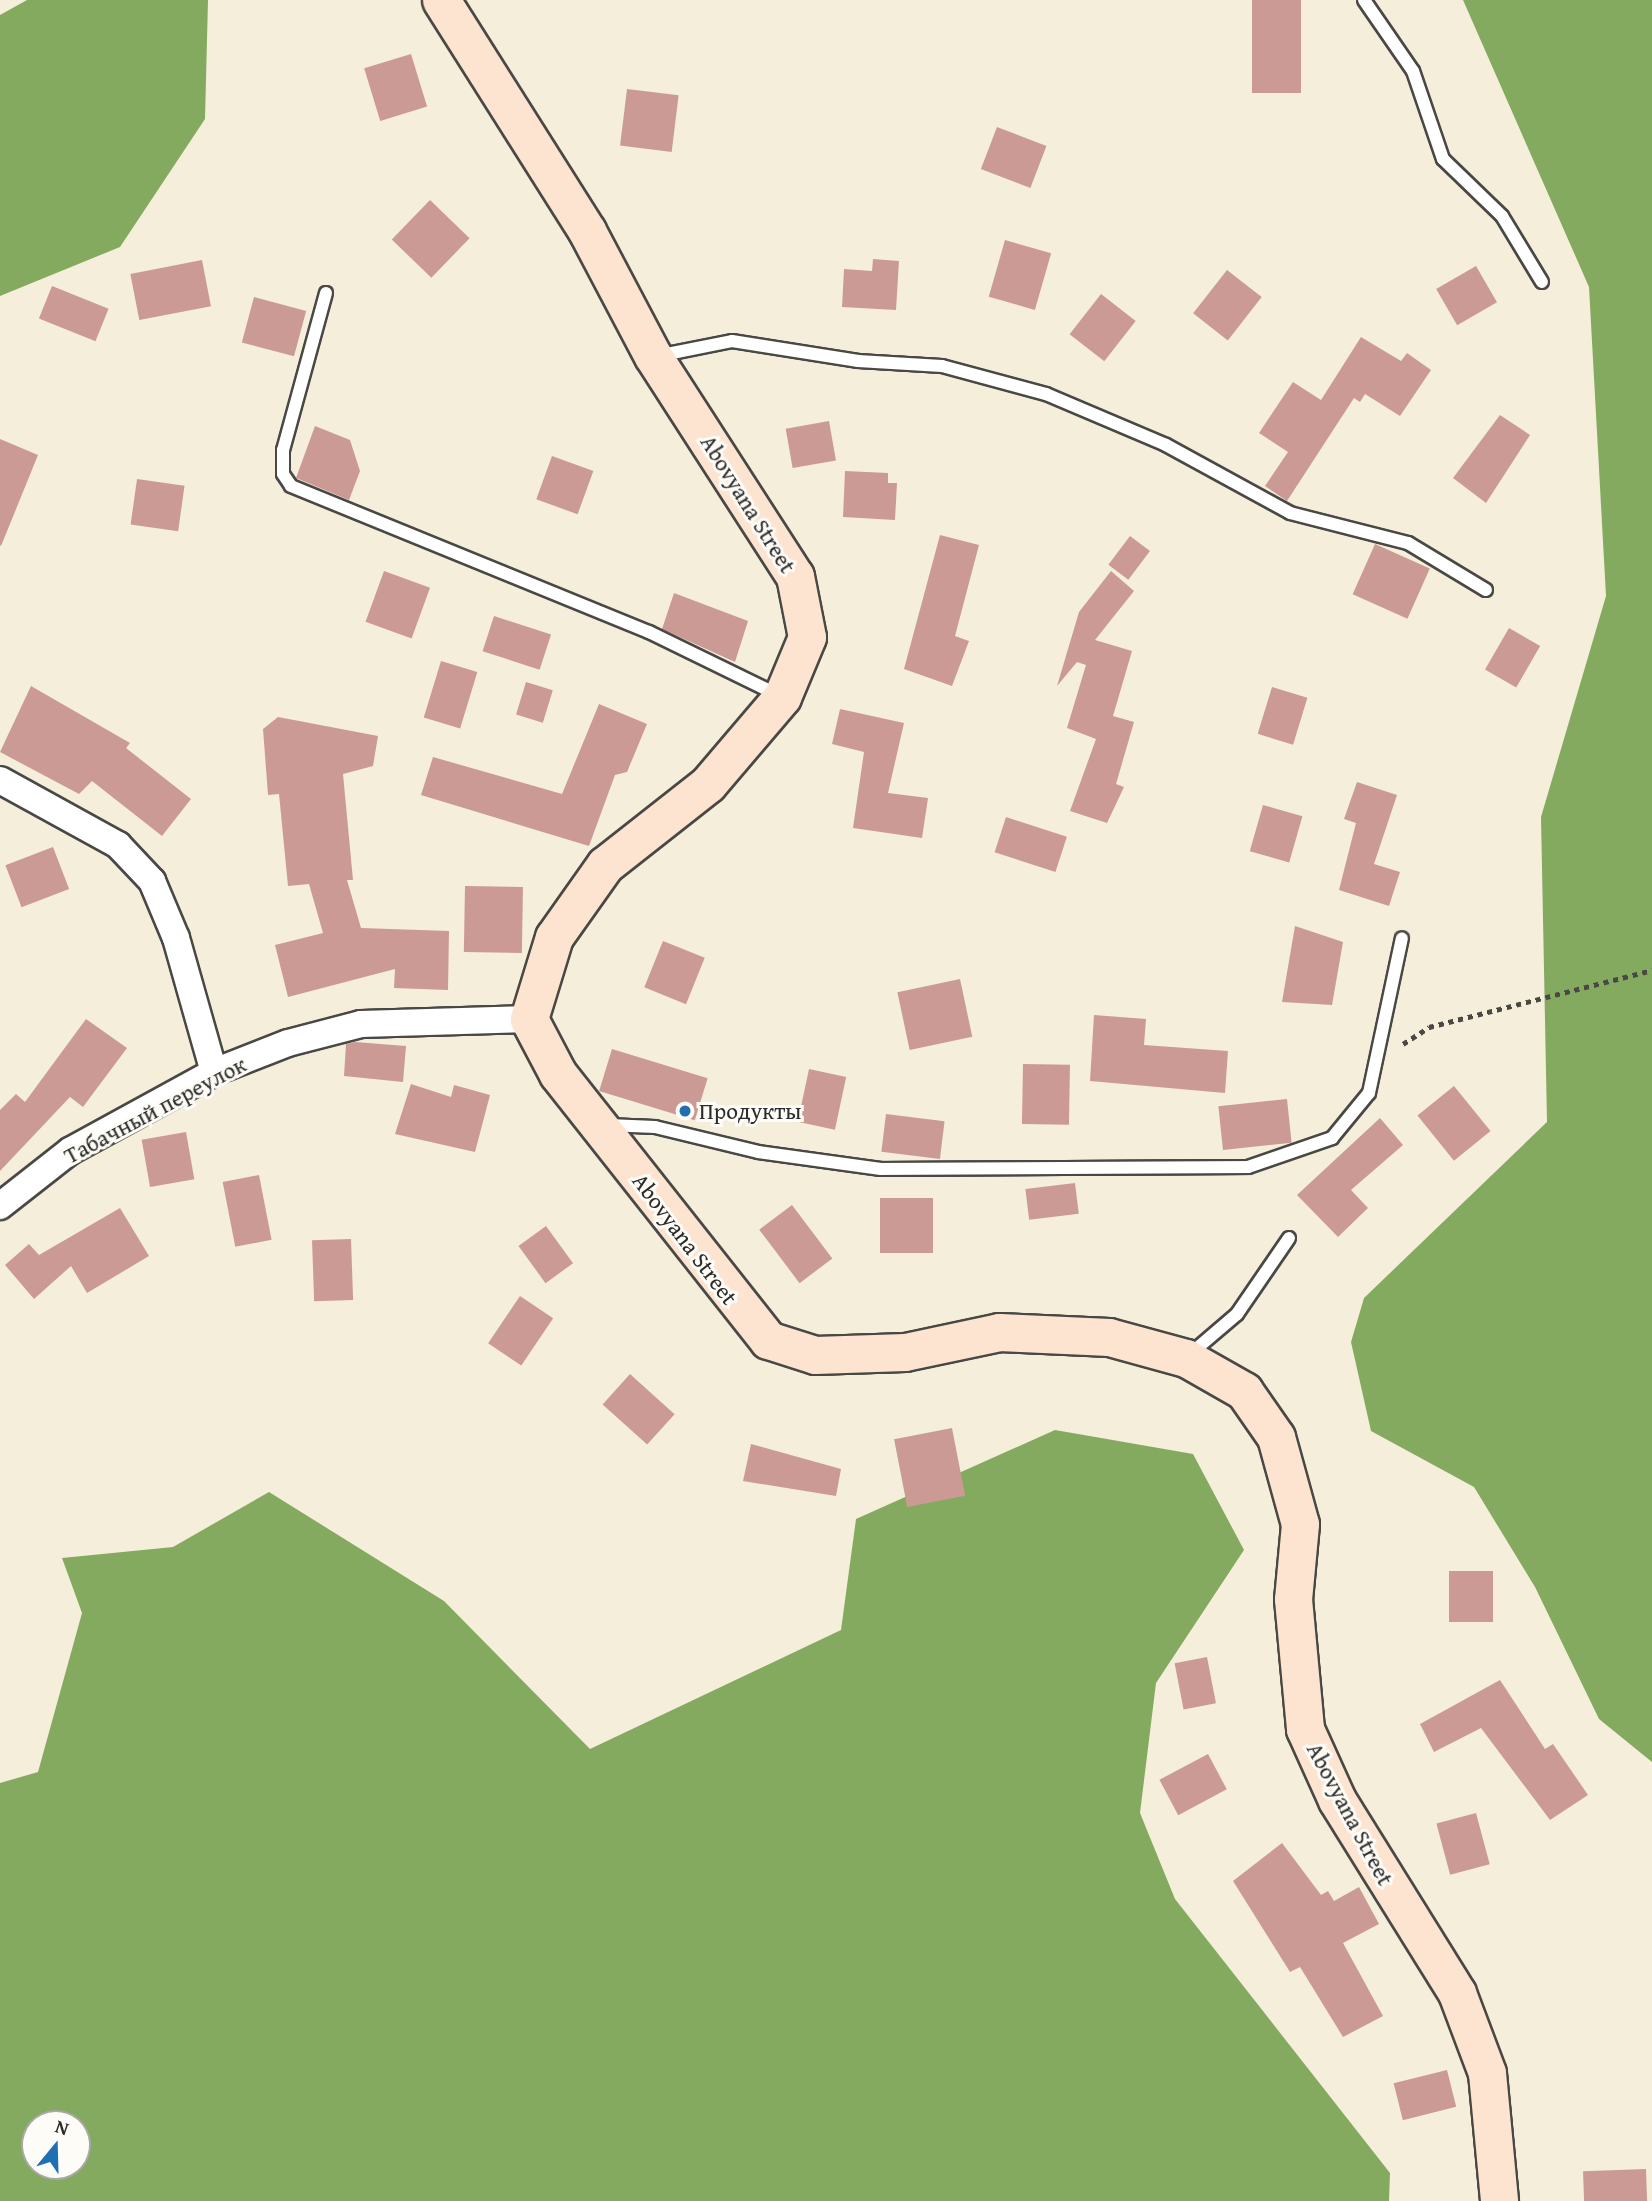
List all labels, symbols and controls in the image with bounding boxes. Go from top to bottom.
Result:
street label: Abovyana Street [695,430,801,578]
street label: Табачный переулок [59,1050,251,1170]
place label: Продукты [699,1097,801,1125]
marker: Продукты [677,1103,693,1119]
street label: Abovyana Street [627,1168,743,1310]
street label: Abovyana Street [1301,1738,1399,1890]
north arrow [21,2110,91,2180]
text: N [52,2112,73,2142]

